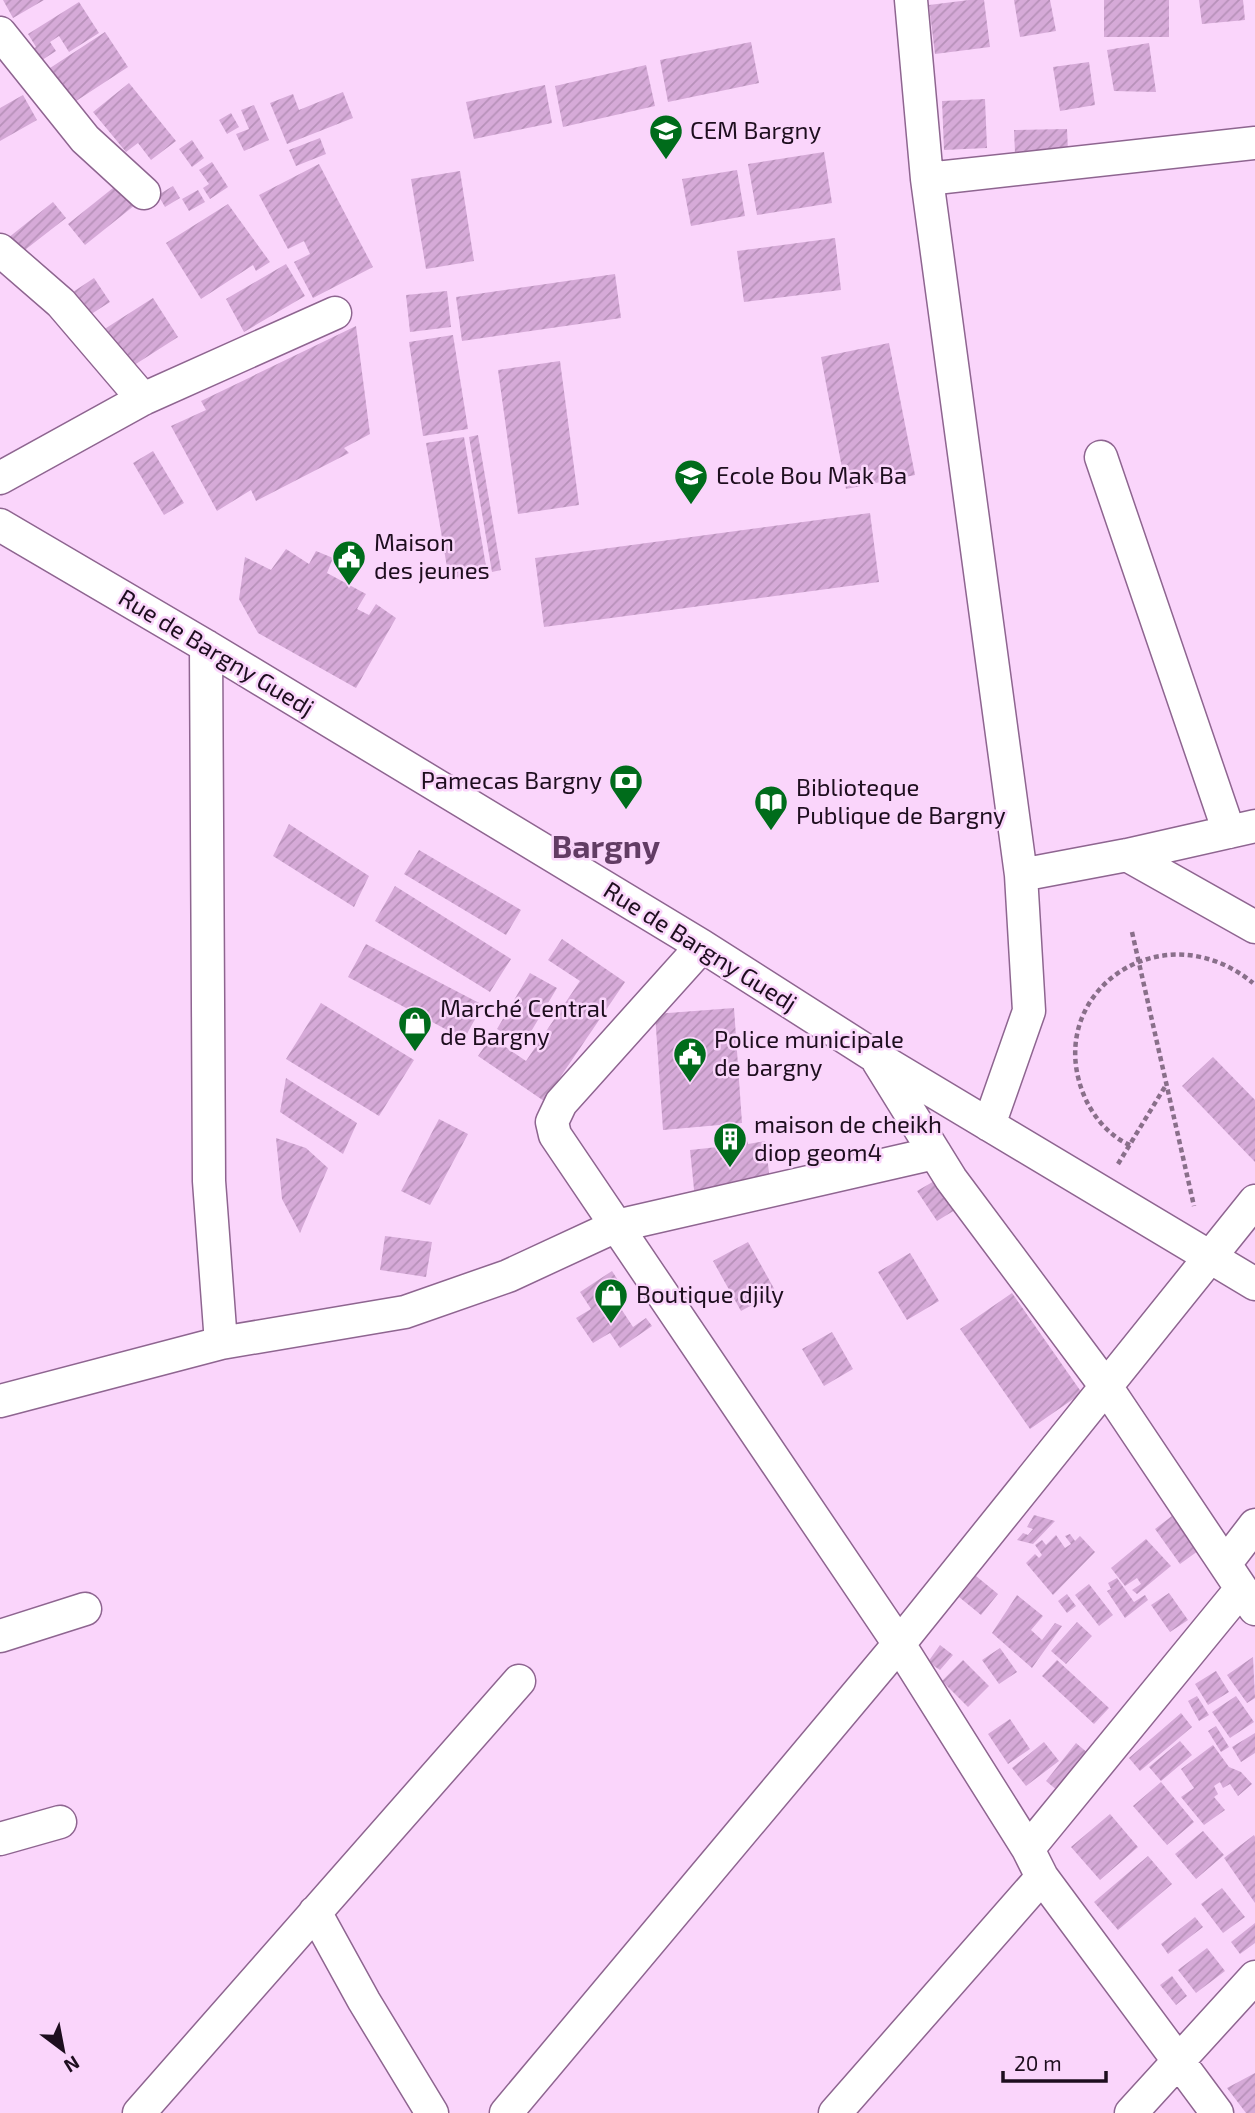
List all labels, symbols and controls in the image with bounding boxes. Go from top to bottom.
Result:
school or university icon: CEM Bargny [647,112,685,161]
place label: CEM Bargny [690,115,821,144]
school or university icon: Ecole Bou Mak Ba [672,457,710,506]
place label: Ecole Bou Mak Ba [716,460,907,489]
place label: Maison des jeunes [374,527,490,584]
public building icon: Maison des jeunes [330,538,368,587]
street label: Rue de Bargny Guedj [114,582,320,721]
bank icon: Pamecas Bargny [607,762,645,811]
place label: Pamecas Bargny [421,765,602,794]
place label: Biblioteque Publique de Bargny [796,772,1006,829]
library icon: Biblioteque Publique de Bargny [752,783,790,832]
district label: Bargny [552,826,660,865]
street label: Rue de Bargny Guedj [599,874,803,1017]
place label: Marché Central de Bargny [440,993,607,1050]
shop icon: Marché Central de Bargny [396,1004,434,1053]
place label: Police municipale de bargny [714,1024,904,1081]
public building icon: Police municipale de bargny [671,1035,709,1084]
place label: maison de cheikh diop geom4 [754,1109,942,1166]
building icon: maison de cheikh diop geom4 [711,1120,749,1169]
shop icon: Boutique djily [592,1276,630,1325]
place label: Boutique djily [636,1279,784,1308]
north arrow [28,2015,98,2085]
scale bar [1003,2039,1106,2084]
text: 20 m [1014,2050,1062,2075]
text: N [60,2051,84,2078]

